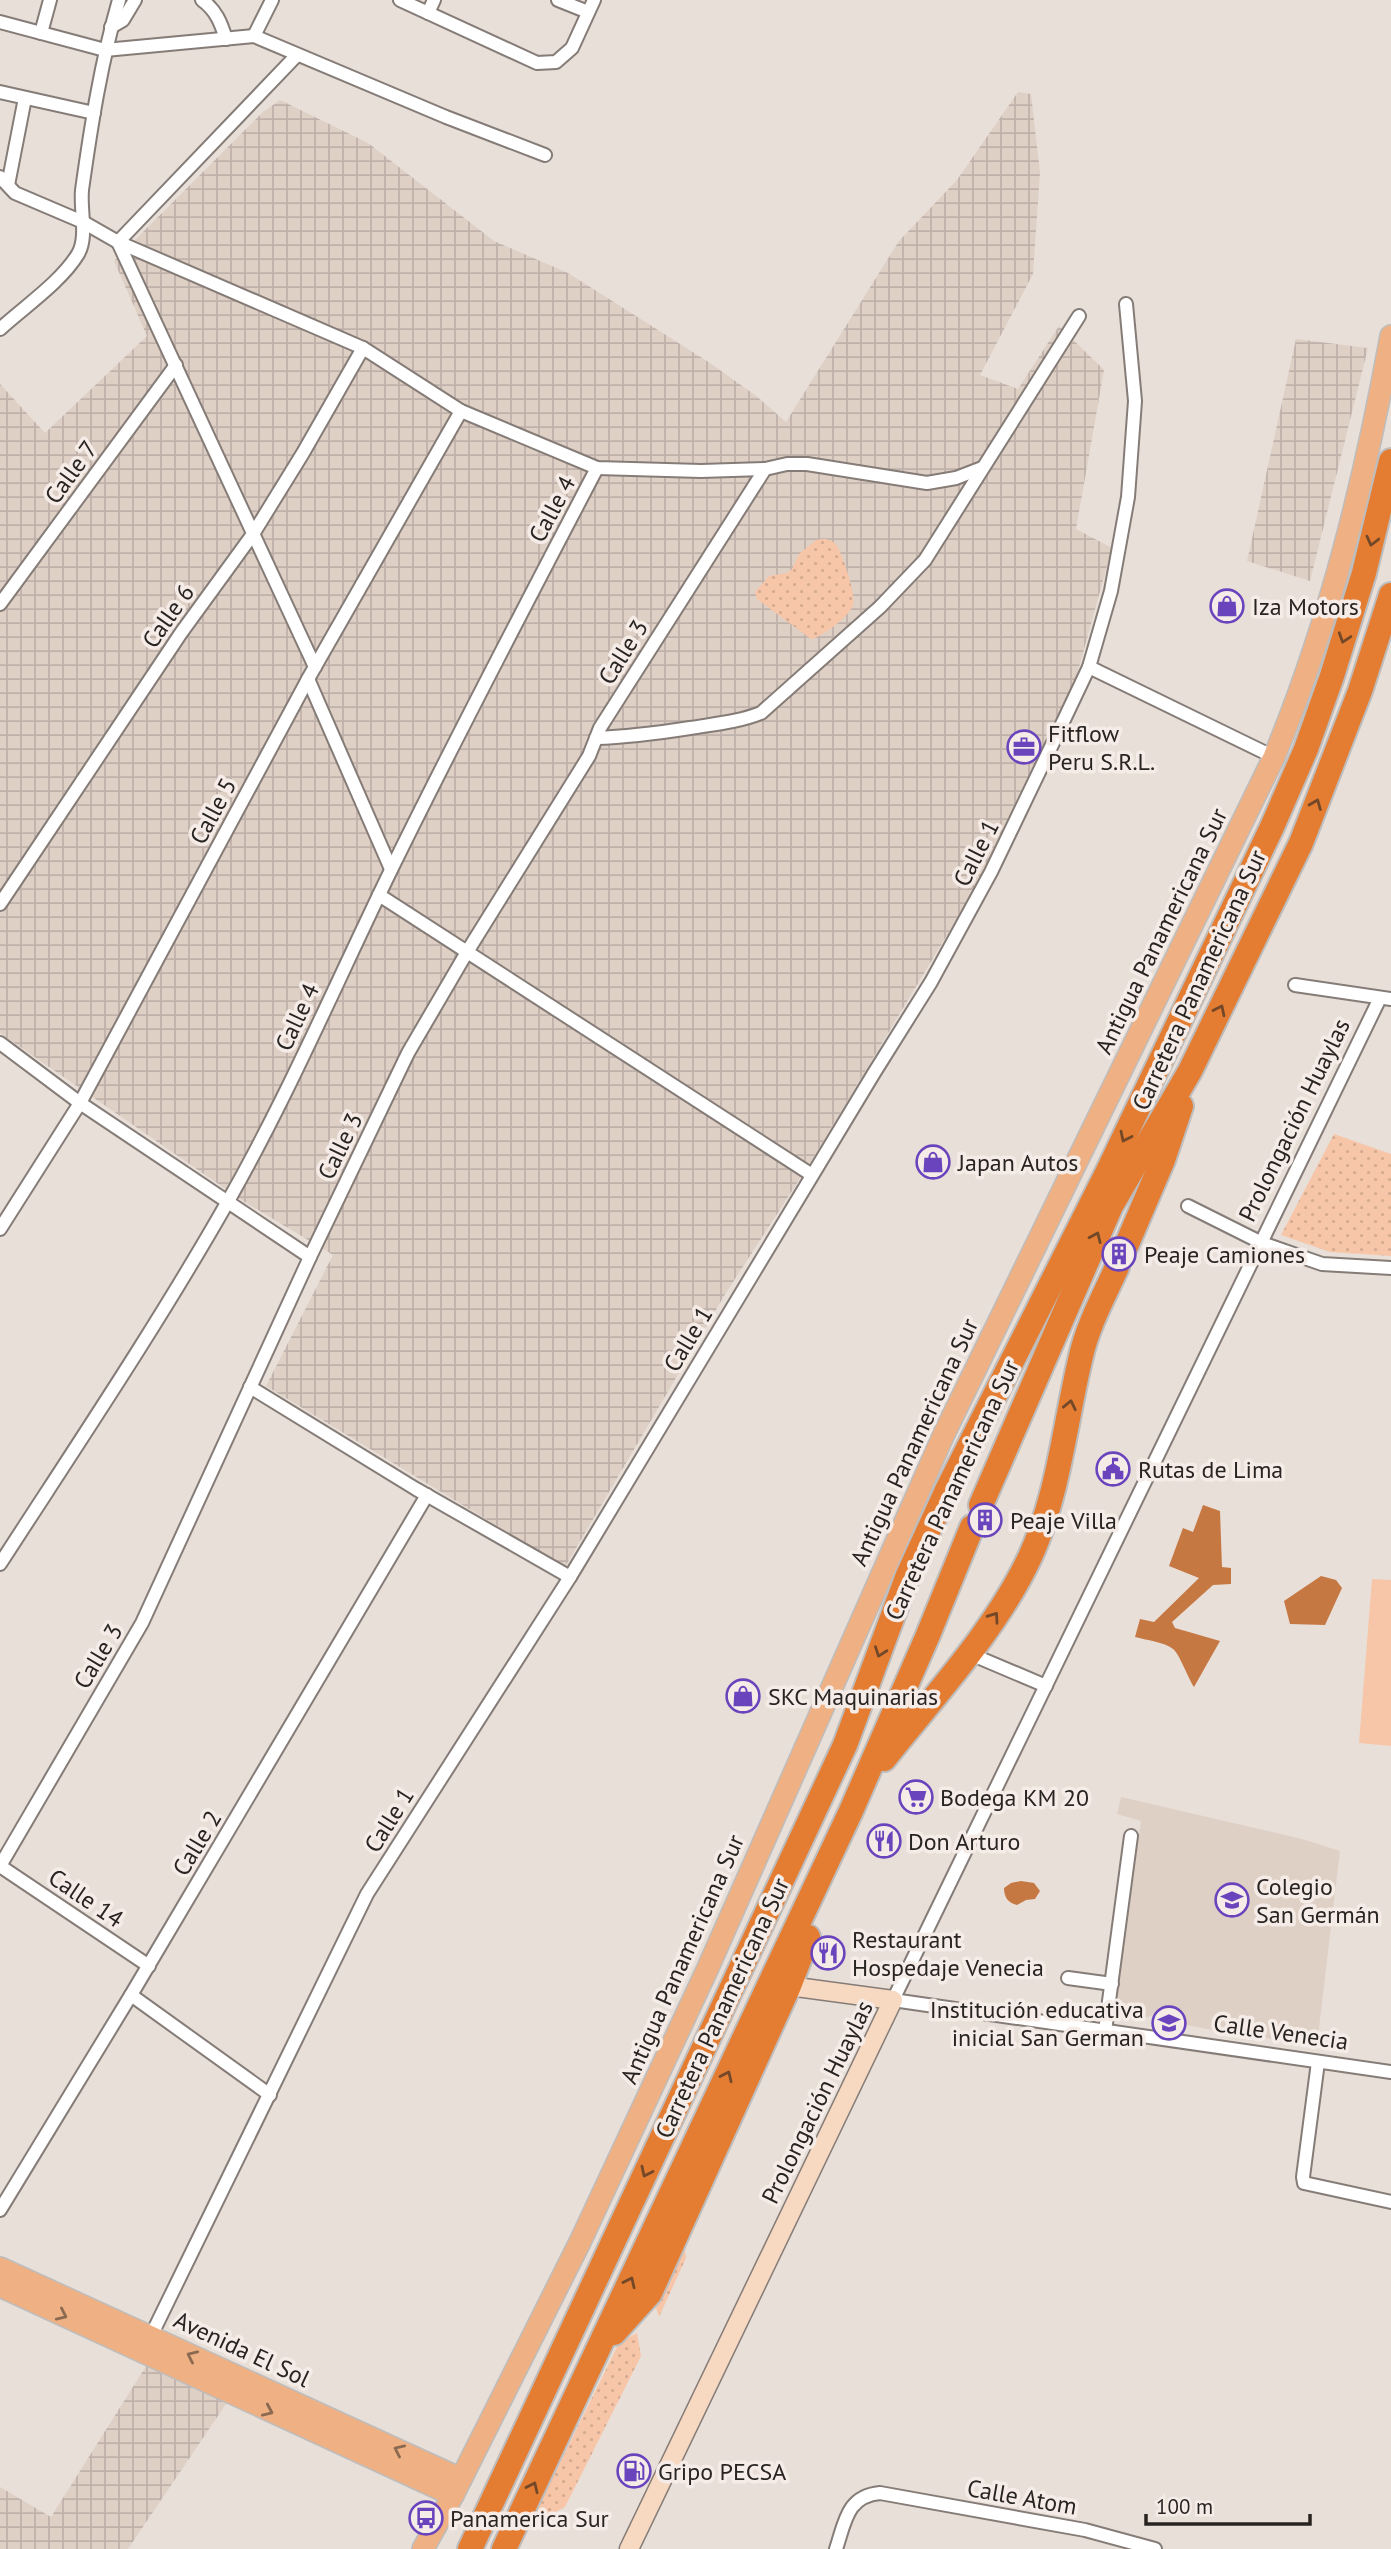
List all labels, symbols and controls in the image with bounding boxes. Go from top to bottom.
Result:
street label: Calle 7 [38,434,104,510]
street label: Calle 4 [522,470,582,548]
one-way arrow [1366,534,1380,546]
street label: Calle 6 [135,578,201,654]
shop icon: Iza Motors [1208,587,1246,625]
place label: Iza Motors [1252,591,1359,622]
street label: Calle 3 [591,614,655,690]
one-way arrow [1338,632,1353,644]
place label: Fitflow Peru S.R.L. [1048,718,1155,777]
office icon: Fitflow Peru S.R.L. [1005,728,1043,766]
street label: Calle 5 [183,772,243,850]
one-way arrow [1308,799,1322,811]
street label: Antigua Panamericana Sur [1088,803,1234,1059]
street label: Calle 1 [946,814,1006,892]
street label: Carretera Panamericana Sur [1125,845,1273,1115]
street label: Calle 4 [268,978,326,1056]
one-way arrow [1211,1005,1225,1017]
street label: Prolongación Huaylas [1231,1013,1357,1227]
street label: Calle 3 [311,1107,369,1185]
one-way arrow [1119,1130,1133,1142]
shop icon: Japan Autos [914,1143,952,1181]
place label: Japan Autos [957,1147,1078,1178]
one-way arrow [1088,1232,1102,1244]
building icon: Peaje Camiones [1100,1235,1138,1273]
place label: Peaje Camiones [1144,1239,1305,1270]
street label: Calle 1 [656,1301,720,1377]
street label: Antigua Panamericana Sur [843,1313,985,1571]
street label: Carretera Panamericana Sur [878,1355,1026,1625]
one-way arrow [1061,1399,1076,1411]
public building icon: Rutas de Lima [1094,1450,1132,1488]
place label: Rutas de Lima [1138,1454,1283,1485]
building icon: Peaje Villa [966,1501,1004,1539]
place label: Peaje Villa [1010,1505,1117,1536]
one-way arrow [986,1612,998,1625]
street label: Calle 3 [66,1618,130,1694]
one-way arrow [874,1646,888,1658]
shop icon: SKC Maquinarias [724,1677,762,1715]
place label: SKC Maquinarias [768,1681,938,1712]
supermarket icon: Bodega KM 20 [897,1778,935,1816]
street label: Calle 1 [357,1782,421,1858]
place label: Bodega KM 20 [940,1782,1089,1813]
street label: Calle 2 [165,1805,229,1881]
restaurant icon: Don Arturo [865,1822,903,1860]
place label: Don Arturo [908,1826,1020,1857]
street label: Antigua Panamericana Sur [613,1830,751,2088]
street label: Calle 14 [43,1862,129,1934]
place label: Colegio San Germán [1256,1871,1380,1930]
street label: Carretera Panamericana Sur [648,1873,796,2143]
school or university icon: Colegio San Germán [1213,1881,1251,1919]
place label: Restaurant Hospedaje Venecia [852,1924,1044,1983]
restaurant icon: Restaurant Hospedaje Venecia [809,1934,847,1972]
place label: Institución educativa inicial San German [930,1994,1144,2053]
street label: Prolongación Huaylas [754,1995,880,2209]
school or university icon: Institución educativa inicial San German [1150,2004,1188,2042]
street label: Calle Venecia [1212,2007,1350,2057]
one-way arrow [718,2070,732,2083]
one-way arrow [640,2165,654,2177]
one-way arrow [622,2276,636,2289]
street label: Avenida El Sol [169,2304,315,2394]
one-way arrow [55,2307,67,2321]
one-way arrow [187,2350,200,2364]
one-way arrow [261,2403,273,2417]
one-way arrow [394,2444,406,2458]
fuel station icon: Gripo PECSA [615,2452,653,2490]
place label: Gripo PECSA [658,2456,786,2487]
street label: Calle Atom [965,2472,1079,2522]
one-way arrow [525,2482,539,2494]
scale bar [1146,2482,1310,2526]
text: 100 m [1156,2493,1213,2520]
bus stop icon: Panamerica Sur [407,2499,445,2537]
place label: Panamerica Sur [450,2503,609,2534]

